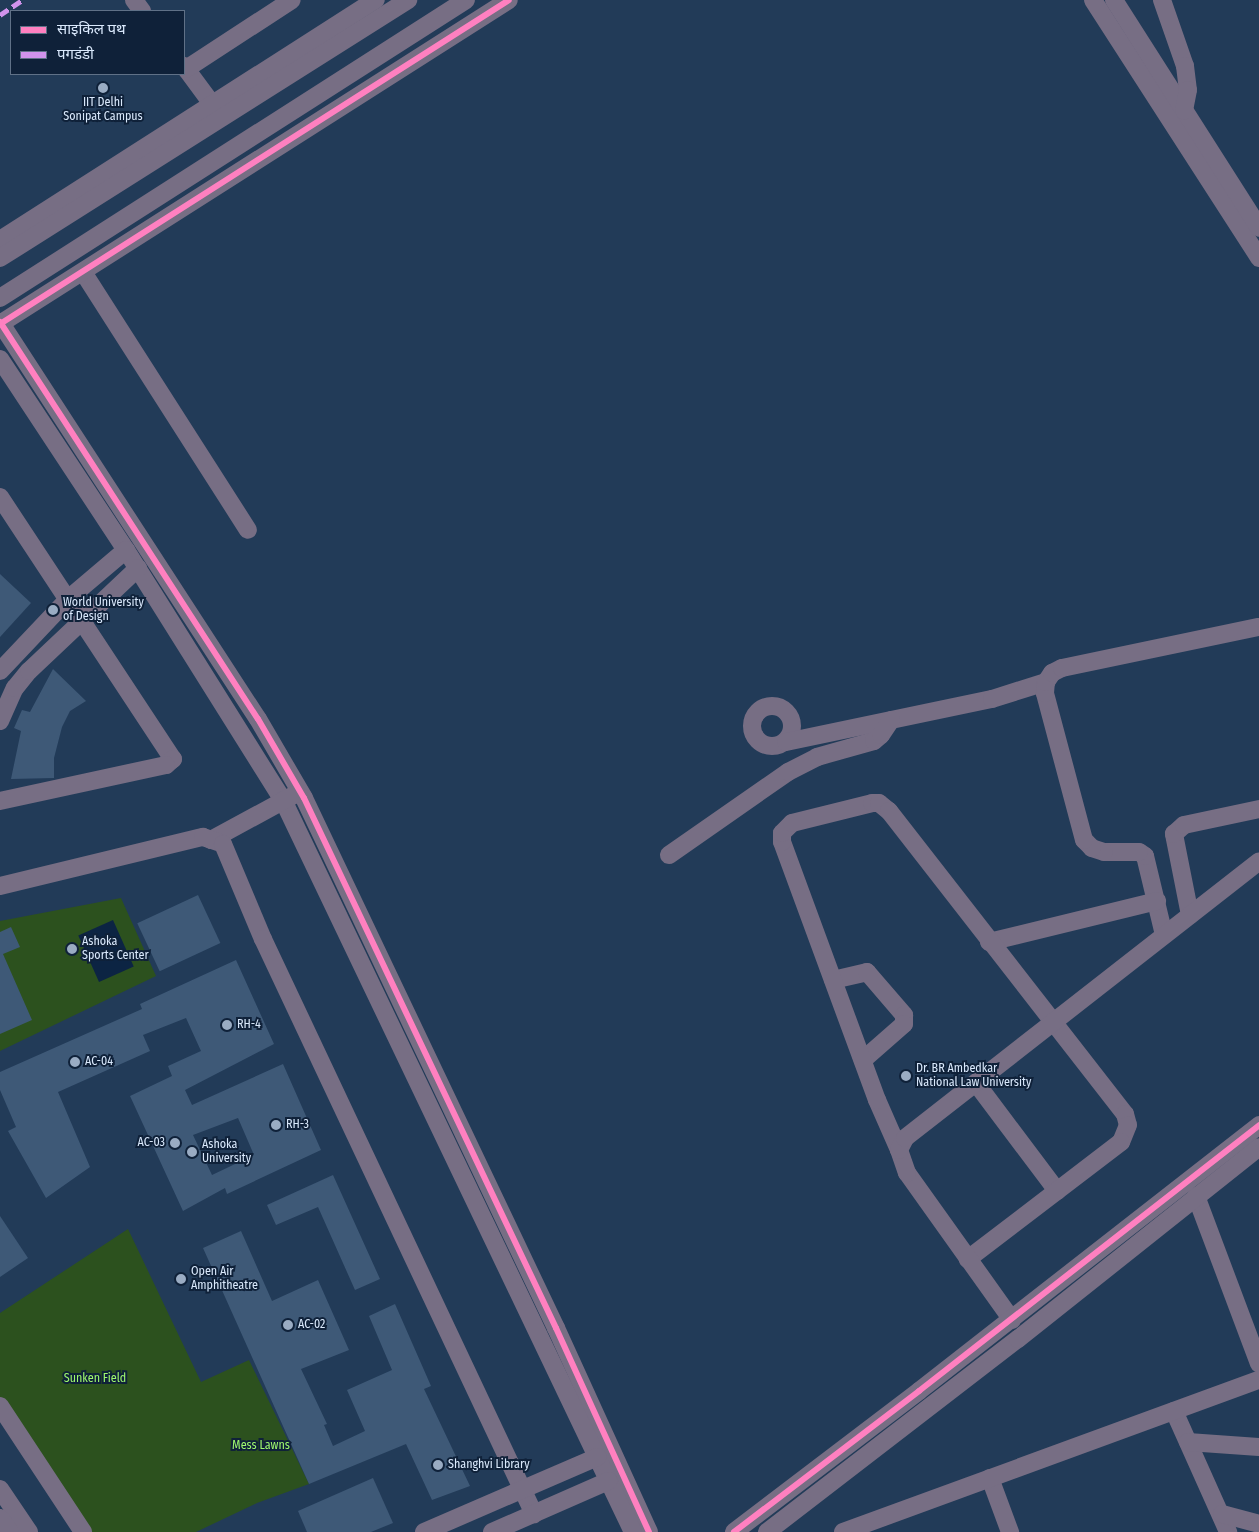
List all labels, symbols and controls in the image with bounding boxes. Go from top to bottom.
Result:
legend [10,10,185,75]
text: साइकिल पथ [57,20,126,38]
text: पगडंडी [57,45,94,63]
marker: IIT Delhi Sonipat Campus [97,82,109,94]
place label: IIT Delhi Sonipat Campus [63,96,143,124]
place label: World University of Design [63,596,144,624]
marker: World University of Design [47,604,59,616]
place label: Ashoka Sports Center [82,935,149,963]
marker: Ashoka Sports Center [66,943,78,955]
place label: RH-4 [237,1018,261,1032]
marker: RH-4 [221,1019,233,1031]
place label: AC-04 [85,1055,113,1069]
marker: AC-04 [69,1056,81,1068]
place label: Dr. BR Ambedkar National Law University [916,1062,1031,1090]
marker: Dr. BR Ambedkar National Law University [900,1070,912,1082]
place label: RH-3 [286,1118,309,1132]
marker: RH-3 [270,1119,282,1131]
place label: AC-03 [137,1136,165,1150]
marker: AC-03 [169,1137,181,1149]
place label: Ashoka University [202,1138,251,1166]
marker: Ashoka University [186,1146,198,1158]
place label: Open Air Amphitheatre [191,1265,258,1293]
marker: Open Air Amphitheatre [175,1273,187,1285]
place label: AC-02 [298,1318,325,1332]
marker: AC-02 [282,1319,294,1331]
park label: Sunken Field [64,1372,126,1386]
park label: Mess Lawns [232,1439,290,1453]
place label: Shanghvi Library [448,1458,530,1472]
marker: Shanghvi Library [432,1459,444,1471]

